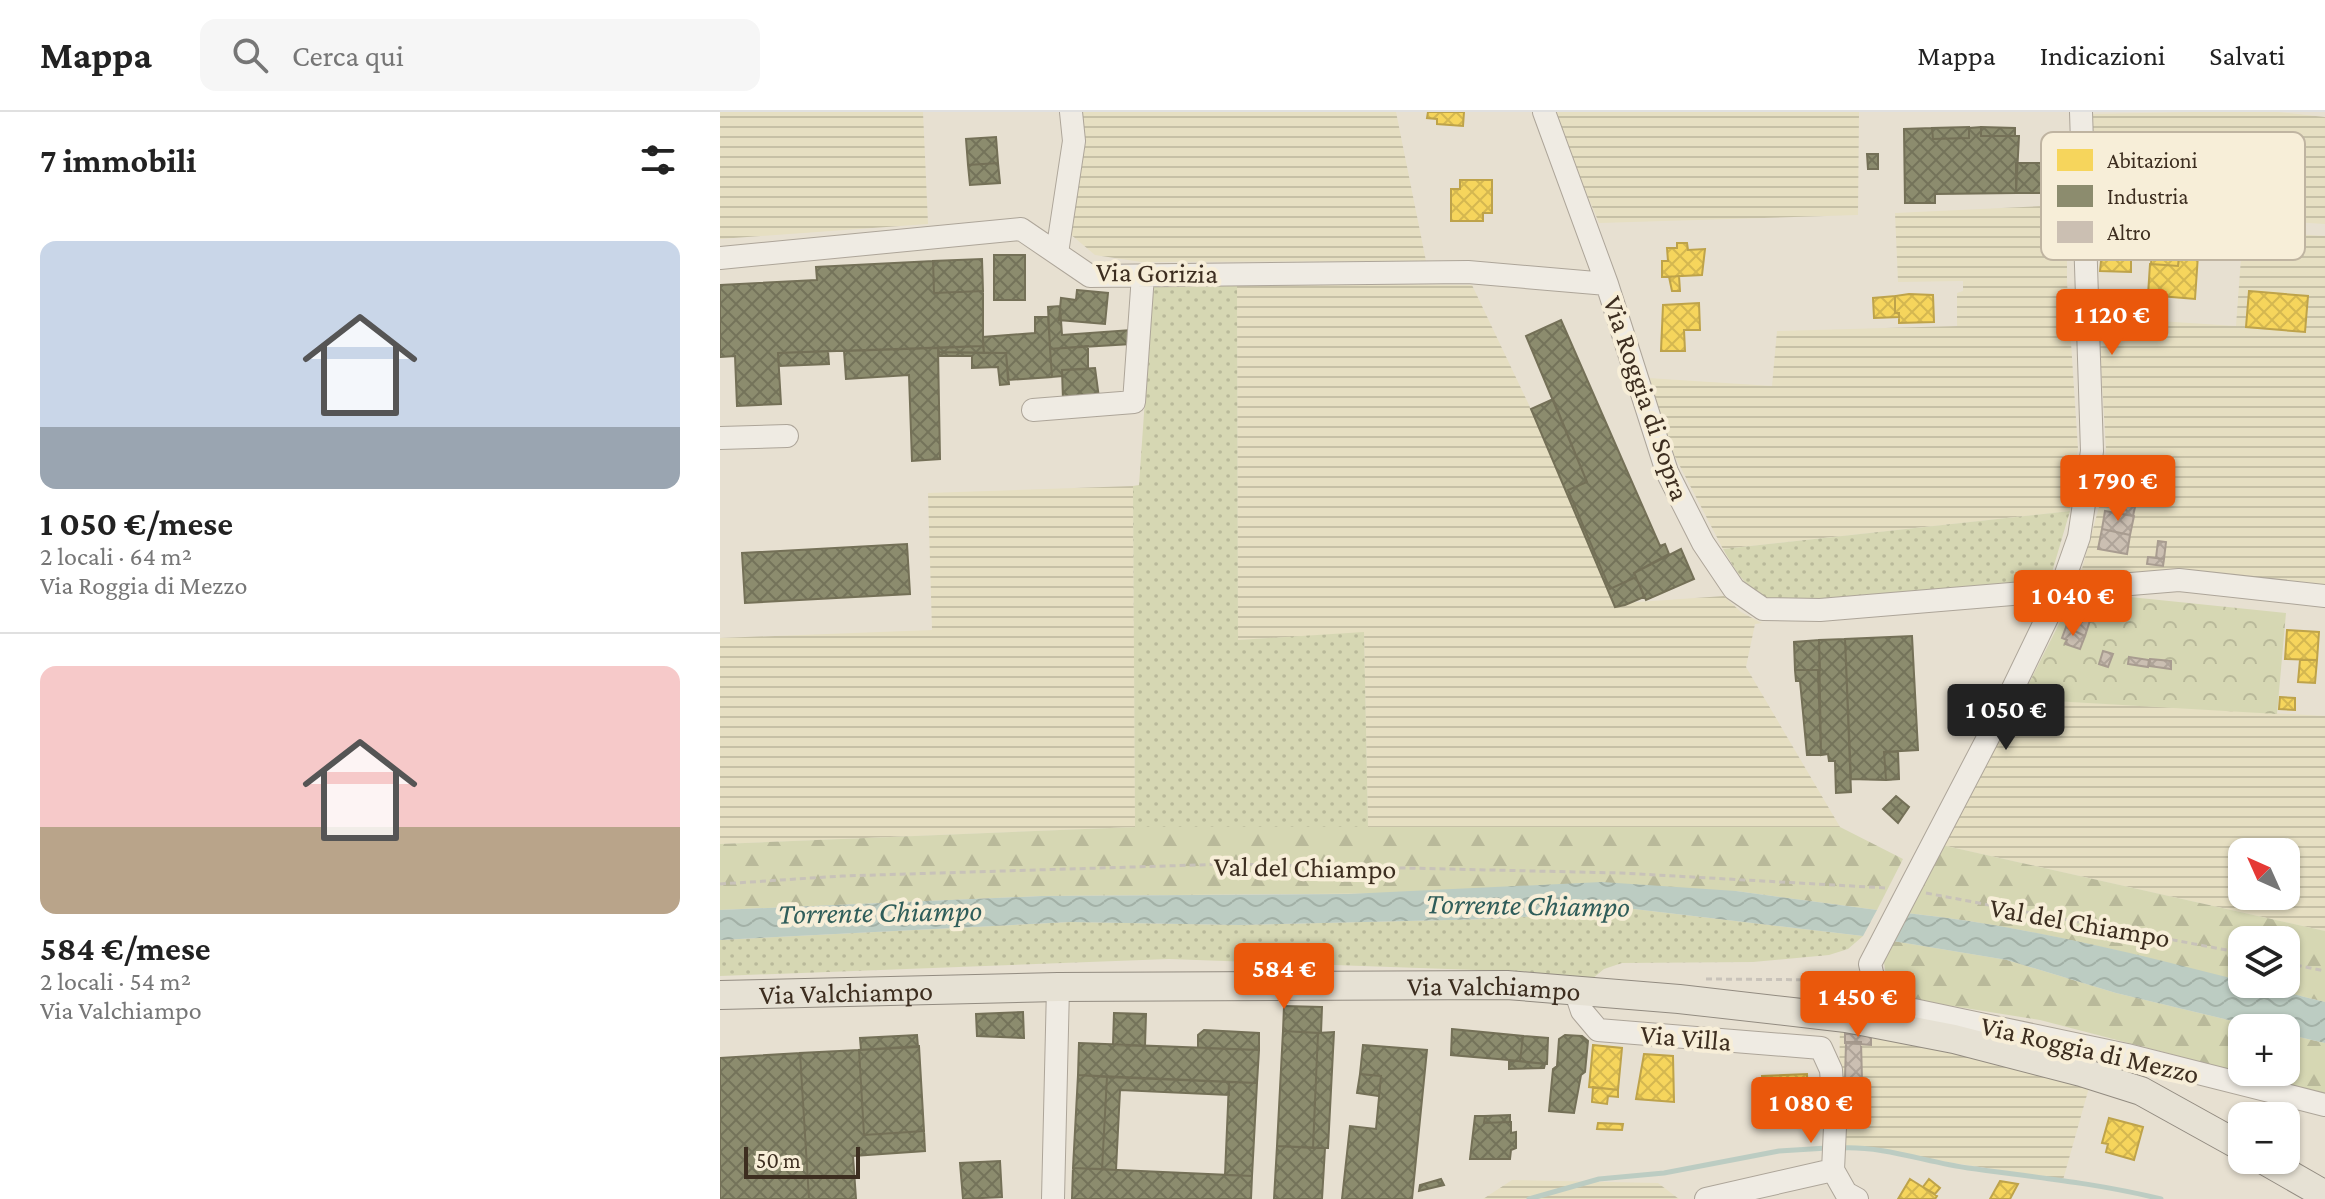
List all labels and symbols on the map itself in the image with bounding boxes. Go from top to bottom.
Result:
legend [2041,132,2305,260]
text: Abitazioni [2107,148,2198,173]
text: Industria [2107,184,2188,209]
text: Altro [2107,220,2151,245]
street label: Via Gorizia [1096,256,1218,289]
pin: 1 120 € [2038,289,2186,357]
street label: Via Roggia di Sopra [1597,292,1696,504]
pin: 1 790 € [2044,455,2192,523]
pin: 1 040 € [1999,570,2147,638]
pin: 1 050 € [1932,684,2080,752]
north arrow [2228,838,2300,910]
street label: Val del Chiampo [1213,850,1397,885]
water label: Torrente Chiampo [1426,886,1630,924]
street label: Val del Chiampo [1987,891,2173,954]
water label: Torrente Chiampo [778,893,982,931]
pin: 584 € [1228,943,1340,1011]
street label: Via Valchiampo [1407,970,1582,1007]
pin: 1 450 € [1784,971,1932,1039]
street label: Via Valchiampo [759,975,933,1010]
street label: Via Roggia di Mezzo [1978,1009,2202,1090]
street label: Via Villa [1639,1018,1733,1057]
pin: 1 080 € [1737,1077,1885,1145]
scale bar [744,1143,860,1179]

